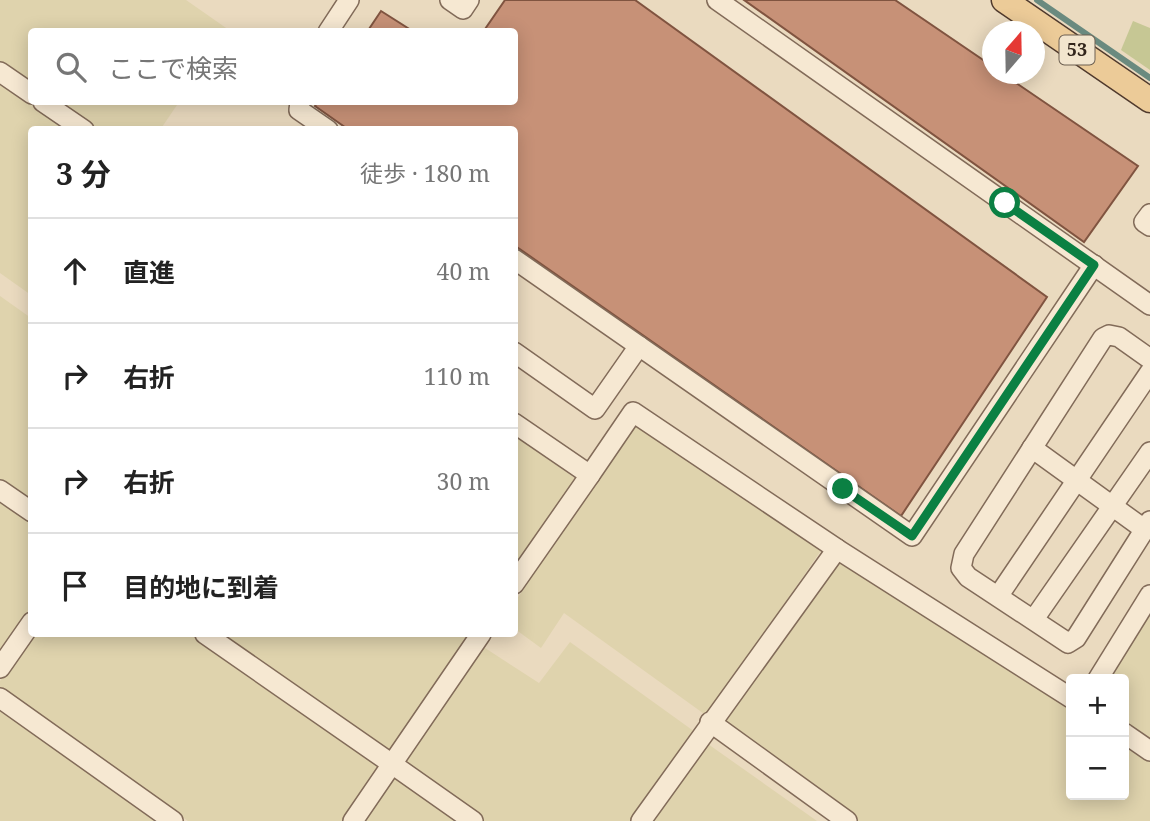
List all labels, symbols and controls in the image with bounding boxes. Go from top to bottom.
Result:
north arrow [982,21,1045,84]
search box [28,28,518,105]
road number: 53 [1060,36,1094,64]
icon: search [52,48,90,86]
text: ここで検索 [108,50,238,86]
text: 3 分 [56,153,111,194]
text: 徒歩 · 180 m [360,157,490,189]
route start [989,187,1020,218]
icon: ahead [56,252,94,290]
text: 直進 [123,254,175,290]
text: 40 m [437,255,490,287]
icon: right [56,357,94,395]
text: 右折 [123,359,175,395]
text: 110 m [424,360,490,392]
icon: right [56,462,94,500]
text: 右折 [123,464,175,500]
text: 30 m [437,465,490,497]
route end [827,473,858,504]
icon: arrive [56,567,94,605]
text: 目的地に到着 [123,569,279,605]
map controls [1066,674,1129,800]
button: + [1066,674,1129,737]
button: − [1066,737,1129,800]

